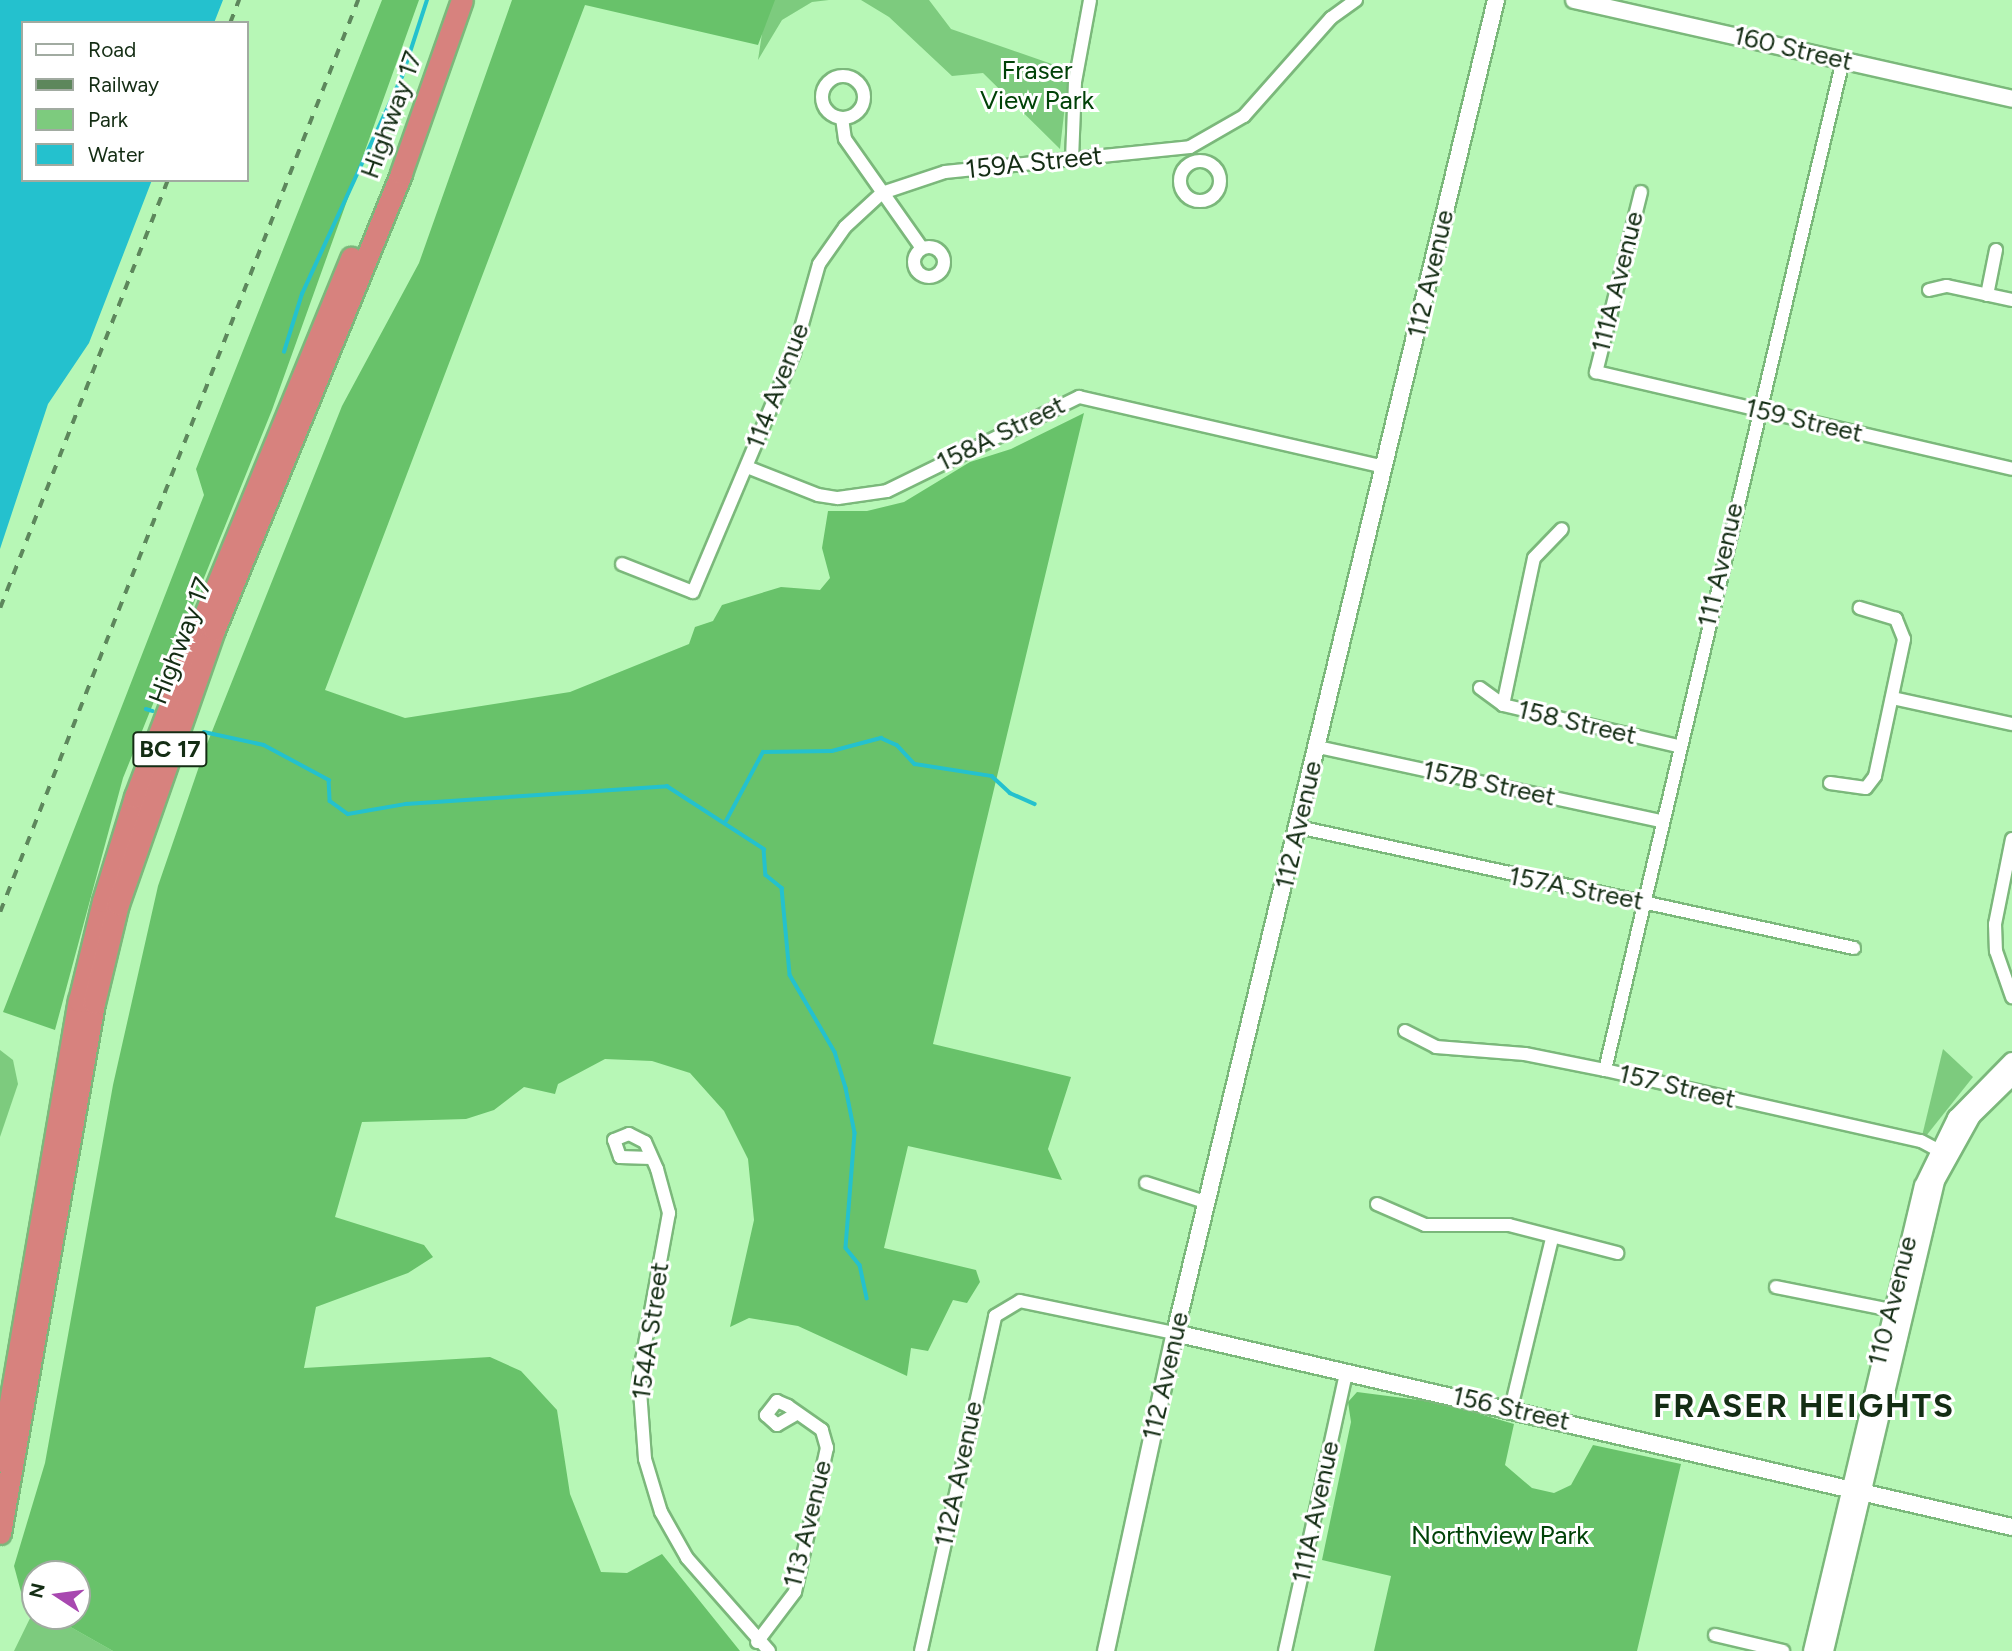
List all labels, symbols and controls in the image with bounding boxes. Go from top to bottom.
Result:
street label: 160 Street [1730,20,1856,78]
legend [21,21,248,182]
text: Road [88,37,136,62]
street label: Highway 17 [355,47,429,183]
park label: Fraser View Park [980,55,1094,116]
text: Railway [88,72,159,97]
text: Park [88,107,128,132]
street label: 159A Street [964,140,1104,186]
text: Water [88,142,144,167]
street label: 112 Avenue [1401,207,1461,341]
street label: 111A Avenue [1585,208,1651,356]
street label: 114 Avenue [740,319,816,453]
street label: 158A Street [932,390,1070,478]
street label: 159 Street [1742,392,1866,450]
street label: 111 Avenue [1692,500,1750,630]
street label: Highway 17 [143,573,219,709]
street label: 158 Street [1515,694,1639,752]
road number: BC 17 [132,728,208,770]
street label: 157B Street [1420,755,1558,813]
street label: 112 Avenue [1269,758,1329,892]
street label: 157A Street [1506,861,1646,917]
street label: 157 Street [1616,1058,1738,1116]
street label: 110 Avenue [1862,1233,1924,1369]
street label: 154A Street [626,1260,676,1402]
street label: 112 Avenue [1136,1309,1196,1443]
street label: 156 Street [1449,1380,1573,1438]
district label: FRASER HEIGHTS [1655,1386,1953,1426]
street label: 112A Avenue [928,1398,990,1550]
street label: 111A Avenue [1286,1438,1346,1586]
street label: 113 Avenue [777,1457,839,1591]
park label: Northview Park [1411,1520,1589,1552]
north arrow [21,1560,91,1630]
text: N [24,1581,50,1600]

